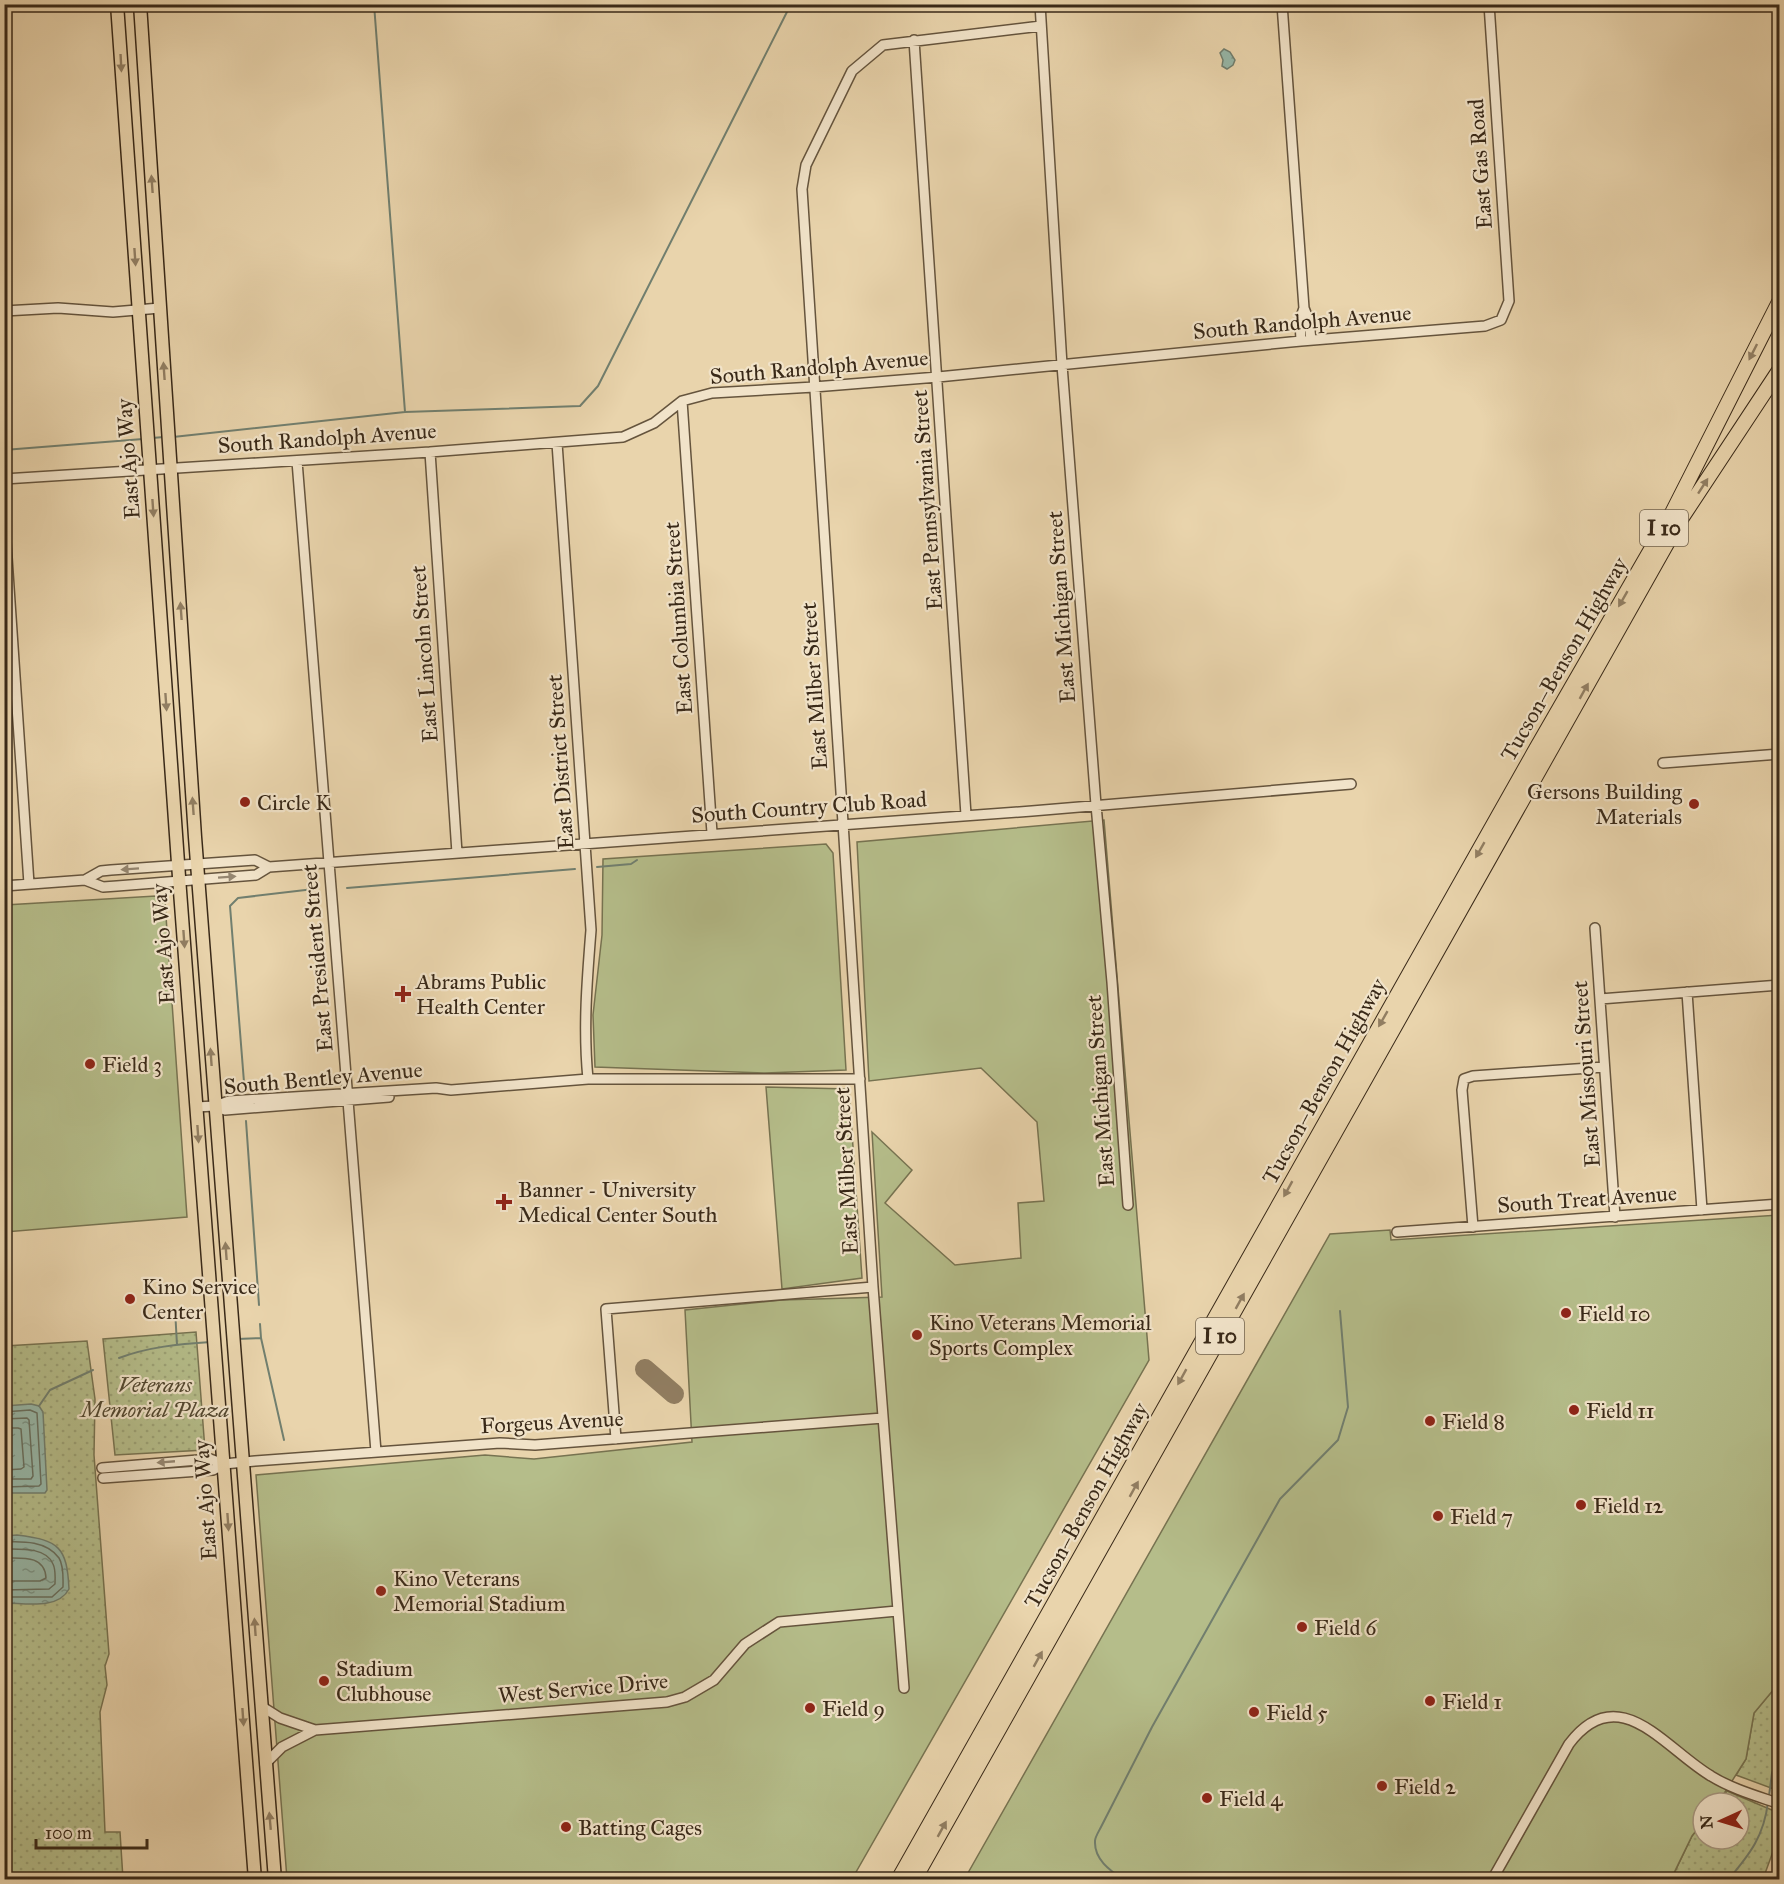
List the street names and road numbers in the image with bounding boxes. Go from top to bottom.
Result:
street label: East Gas Road [1462,98,1498,230]
street label: South Randolph Avenue [1192,299,1412,345]
street label: South Randolph Avenue [709,344,929,390]
street label: East Pennsylvania Street [906,389,948,611]
street label: East Ajo Way [110,397,146,520]
street label: South Randolph Avenue [217,417,437,459]
street label: East Michigan Street [1041,510,1081,704]
road number: I 10 [1640,510,1688,546]
street label: East Columbia Street [658,521,698,715]
street label: Tucson–Benson Highway [1495,552,1634,766]
street label: East Lincoln Street [404,564,444,743]
street label: East Milber Street [795,601,833,771]
street label: East District Street [540,673,580,850]
street label: South Country Club Road [690,785,928,829]
street label: East President Street [295,863,339,1053]
street label: East Ajo Way [145,882,181,1005]
street label: Tucson–Benson Highway [1256,973,1392,1189]
street label: East Missouri Street [1566,980,1606,1168]
street label: East Michigan Street [1080,994,1120,1188]
street label: South Bentley Avenue [222,1056,424,1100]
street label: East Milber Street [828,1086,864,1255]
street label: South Treat Avenue [1496,1179,1678,1219]
road number: I 10 [1196,1318,1244,1354]
street label: Tucson–Benson Highway [1018,1397,1154,1613]
street label: Forgeus Avenue [480,1405,624,1439]
street label: East Ajo Way [187,1438,223,1561]
street label: West Service Drive [497,1667,669,1709]

